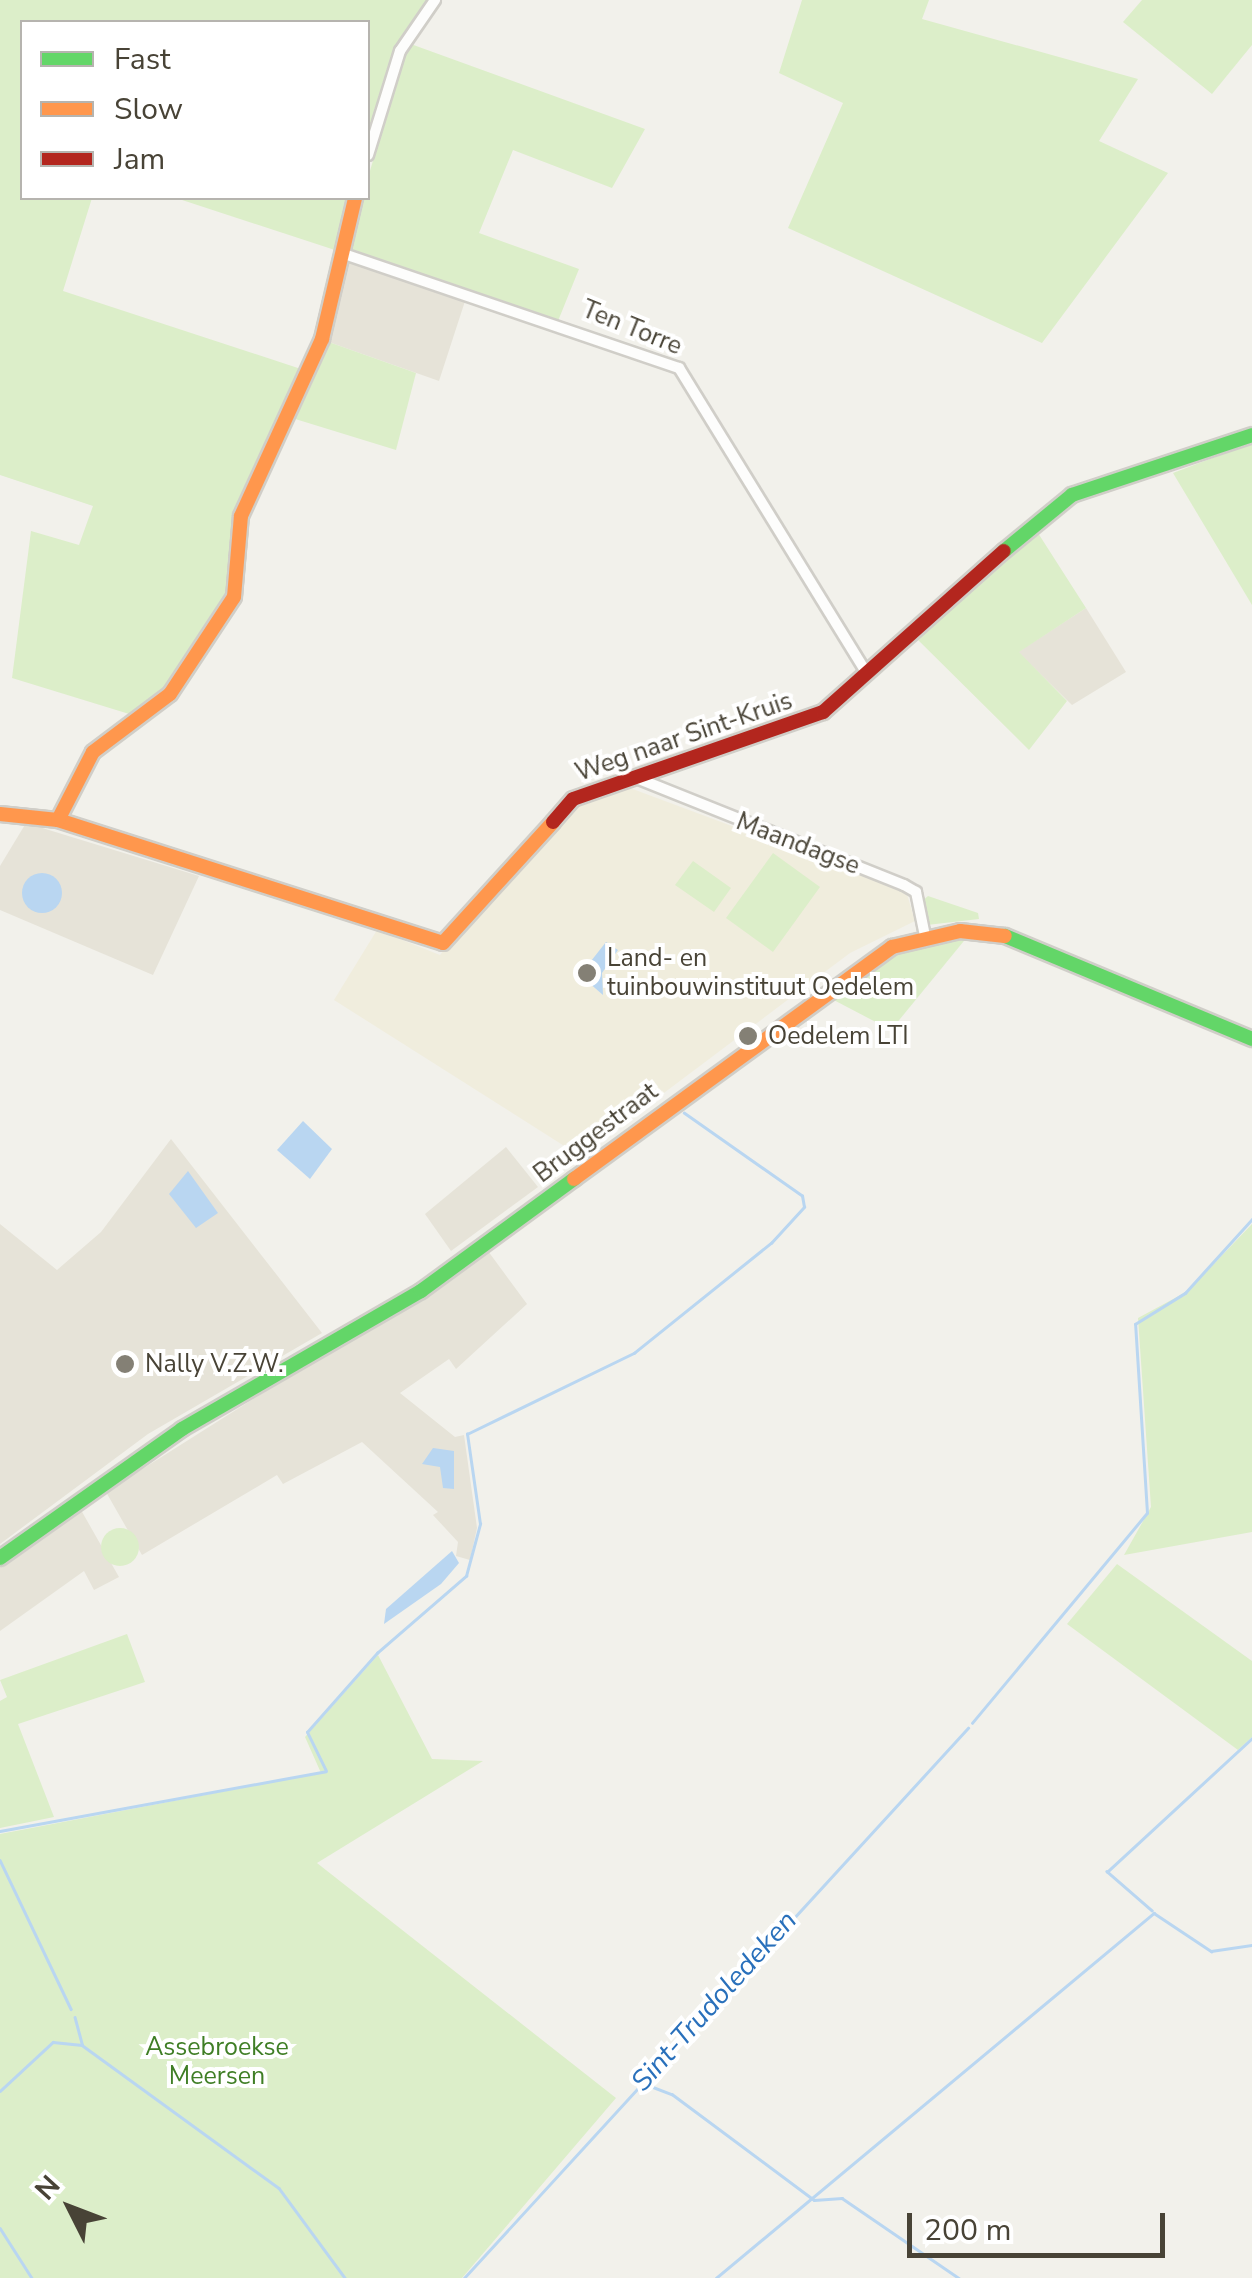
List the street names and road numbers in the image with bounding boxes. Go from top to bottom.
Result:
street label: Ten Torre [578,294,686,362]
street label: Weg naar Sint-Kruis [572,686,796,788]
street label: Maandagse [732,807,864,881]
street label: Bruggestraat [528,1077,664,1189]

